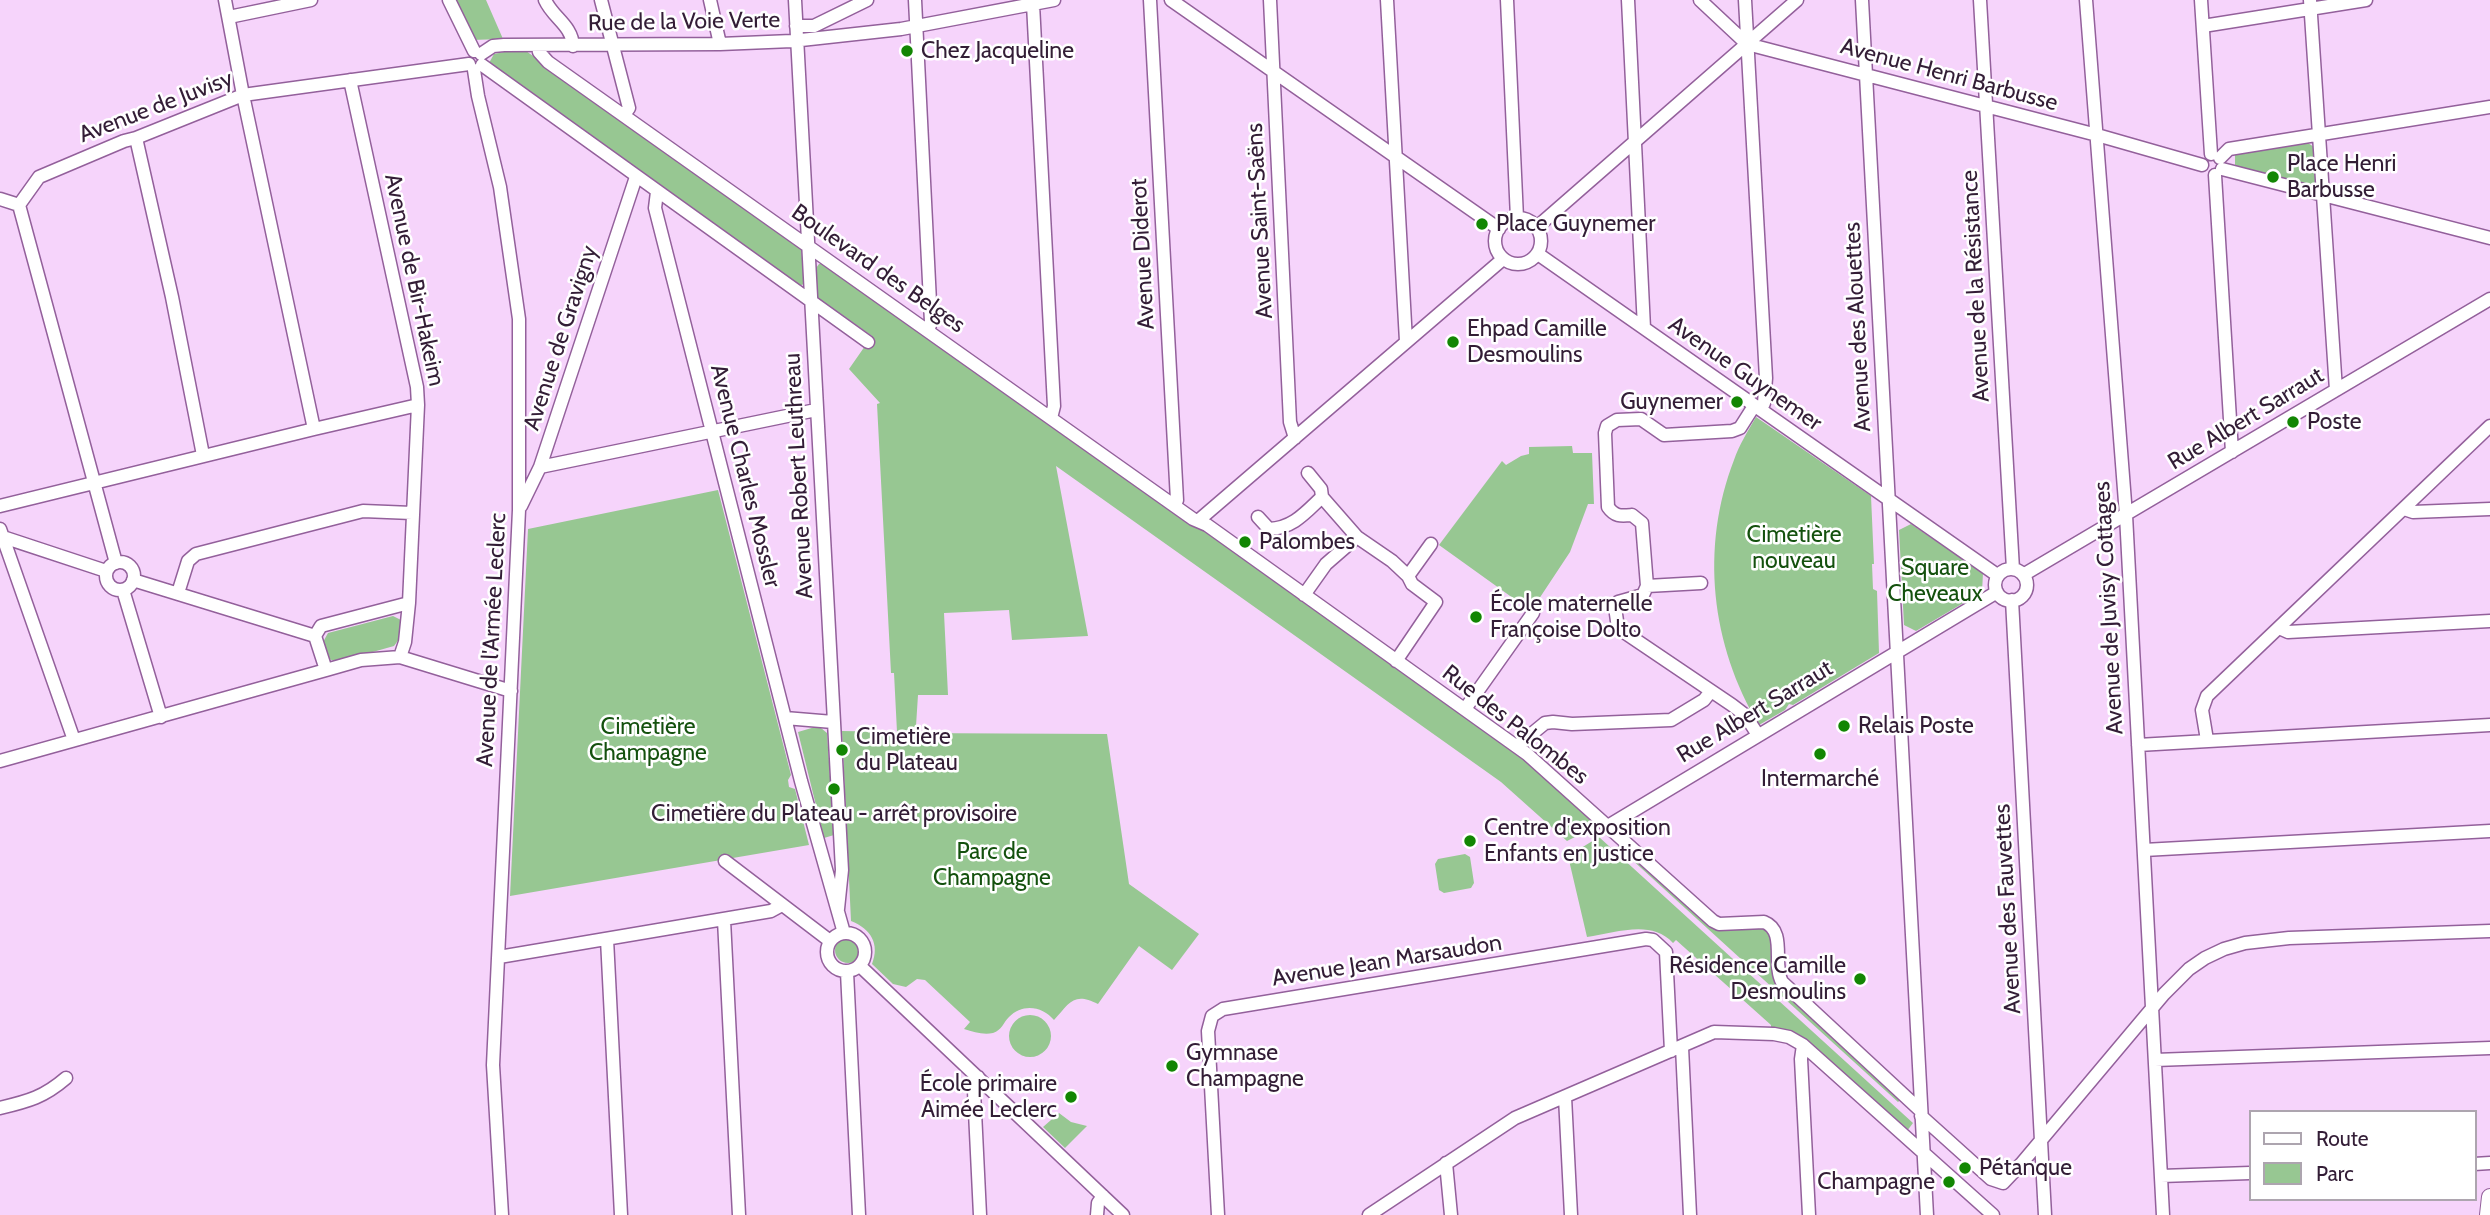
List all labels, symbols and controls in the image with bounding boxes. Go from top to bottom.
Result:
street label: Rue de la Voie Verte [588,7,780,37]
street label: Avenue Henri Barbusse [1837,33,2061,117]
place label: Chez Jacqueline [921,37,1074,65]
marker: Chez Jacqueline [899,43,915,59]
street label: Avenue de Juvisy [75,65,237,149]
street label: Avenue Saint-Saëns [1241,122,1279,320]
place label: Place Henri Barbusse [2287,150,2396,204]
street label: Avenue de la Résistance [1956,169,1996,403]
marker: Place Henri Barbusse [2265,169,2281,185]
street label: Avenue de Bir-Hakeim [378,171,450,389]
street label: Avenue Diderot [1125,178,1161,330]
street label: Boulevard des Belges [786,199,970,339]
place label: Place Guynemer [1496,210,1656,238]
marker: Place Guynemer [1474,216,1490,232]
street label: Avenue des Alouettes [1839,221,1877,433]
street label: Avenue de Gravigny [518,242,604,434]
street label: Avenue Guynemer [1663,311,1827,437]
place label: Ehpad Camille Desmoulins [1467,315,1607,369]
marker: Ehpad Camille Desmoulins [1445,334,1461,350]
street label: Avenue Robert Leuthreau [779,352,819,600]
street label: Avenue Charles Mossler [704,361,786,591]
street label: Rue Albert Sarraut [2163,362,2329,476]
place label: Guynemer [1620,388,1723,416]
marker: Guynemer [1729,394,1745,410]
place label: Poste [2307,408,2361,436]
marker: Poste [2285,414,2301,430]
street label: Avenue de Juvisy Cottages [2089,481,2129,735]
street label: Avenue de l'Armée Leclerc [472,512,512,768]
park label: Cimetière nouveau [1747,521,1841,575]
place label: Palombes [1259,528,1355,556]
marker: Palombes [1237,534,1253,550]
park label: Square Cheveaux [1887,554,1983,608]
place label: École maternelle Françoise Dolto [1490,590,1652,644]
marker: École maternelle Françoise Dolto [1468,609,1484,625]
street label: Rue Albert Sarraut [1672,655,1838,769]
street label: Rue des Palombes [1436,659,1594,791]
place label: Relais Poste [1858,712,1974,740]
park label: Cimetière Champagne [589,713,707,767]
marker: Relais Poste [1836,718,1852,734]
place label: Cimetière du Plateau [856,723,958,777]
marker: Cimetière du Plateau [834,742,850,758]
marker: Intermarché [1812,746,1828,762]
place label: Intermarché [1761,765,1879,793]
marker: Cimetière du Plateau - arrêt provisoire [826,781,842,797]
place label: Cimetière du Plateau - arrêt provisoire [651,800,1017,828]
street label: Avenue des Fauvettes [1989,803,2027,1015]
place label: Centre d'exposition Enfants en justice [1484,814,1671,868]
marker: Centre d'exposition Enfants en justice [1462,833,1478,849]
park label: Parc de Champagne [933,838,1051,892]
street label: Avenue Jean Marsaudon [1270,929,1504,993]
place label: Résidence Camille Desmoulins [1669,952,1846,1006]
marker: Résidence Camille Desmoulins [1852,971,1868,987]
place label: Gymnase Champagne [1186,1039,1304,1093]
marker: Gymnase Champagne [1164,1058,1180,1074]
place label: École primaire Aimée Leclerc [920,1070,1057,1124]
marker: École primaire Aimée Leclerc [1063,1089,1079,1105]
legend [2248,1110,2476,1201]
text: Route [2316,1126,2369,1151]
place label: Pétanque [1979,1154,2072,1182]
marker: Pétanque [1957,1160,1973,1176]
text: Parc [2316,1161,2354,1186]
place label: Champagne [1817,1168,1935,1196]
marker: Champagne [1941,1174,1957,1190]

